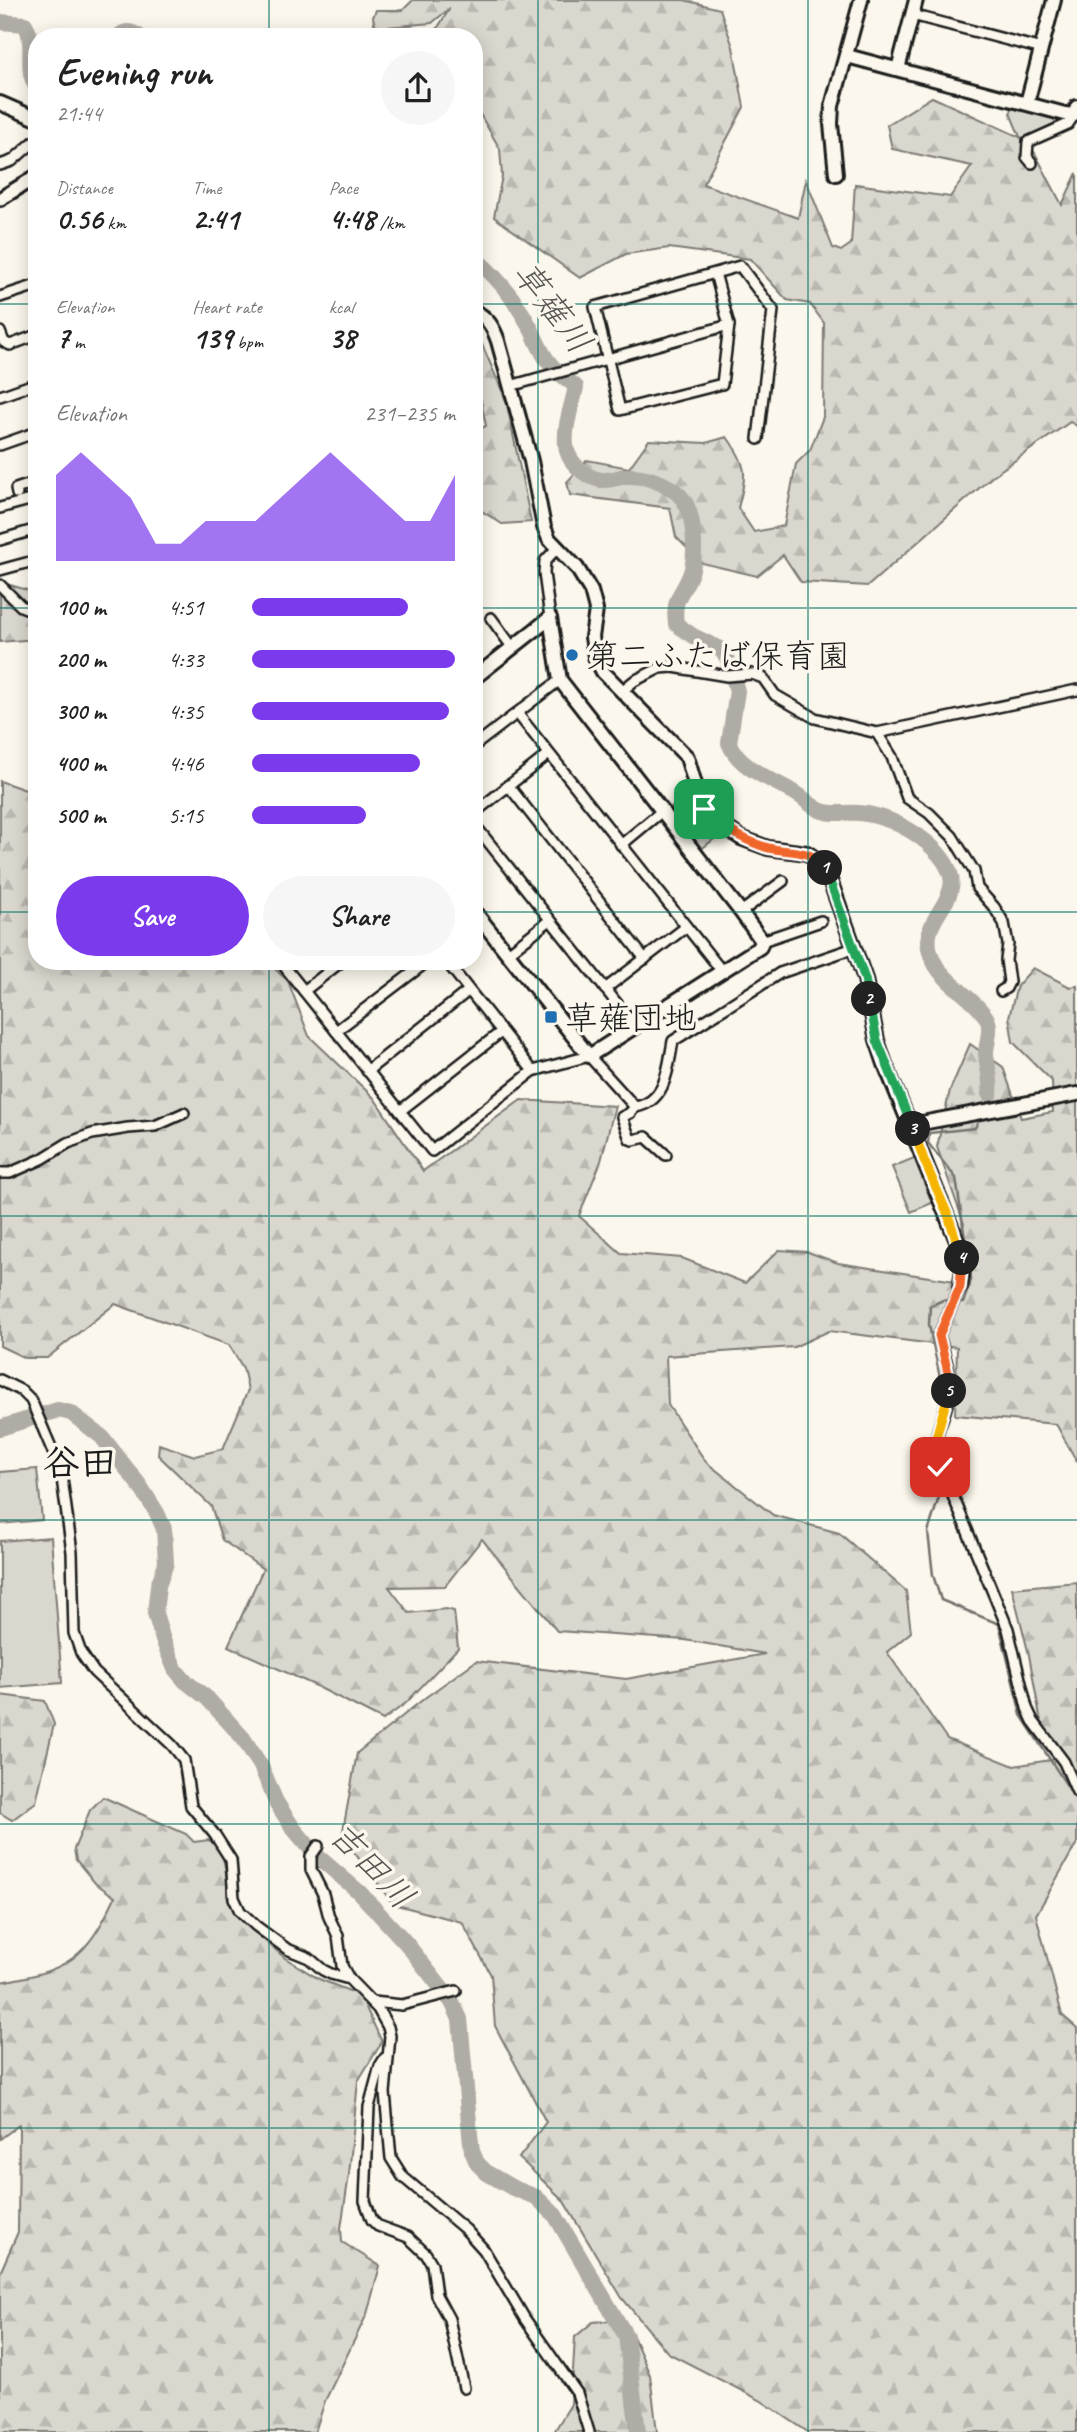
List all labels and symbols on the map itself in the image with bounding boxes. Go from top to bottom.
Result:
water label: 草薙川 [503,252,602,363]
place label: 第二ふたば保育園 [586,635,850,677]
marker: 第二ふたば保育園 [564,647,580,663]
pin [674,779,734,839]
pin: 1 [808,850,842,886]
pin: 2 [852,982,886,1016]
place label: 草薙団地 [565,997,697,1039]
marker: 草薙団地 [543,1009,559,1025]
pin: 3 [895,1112,930,1146]
pin: 4 [944,1240,979,1276]
pin: 5 [932,1374,967,1408]
pin [910,1437,970,1497]
district label: 谷田 [43,1439,117,1486]
water label: 吉田川 [319,1812,424,1919]

